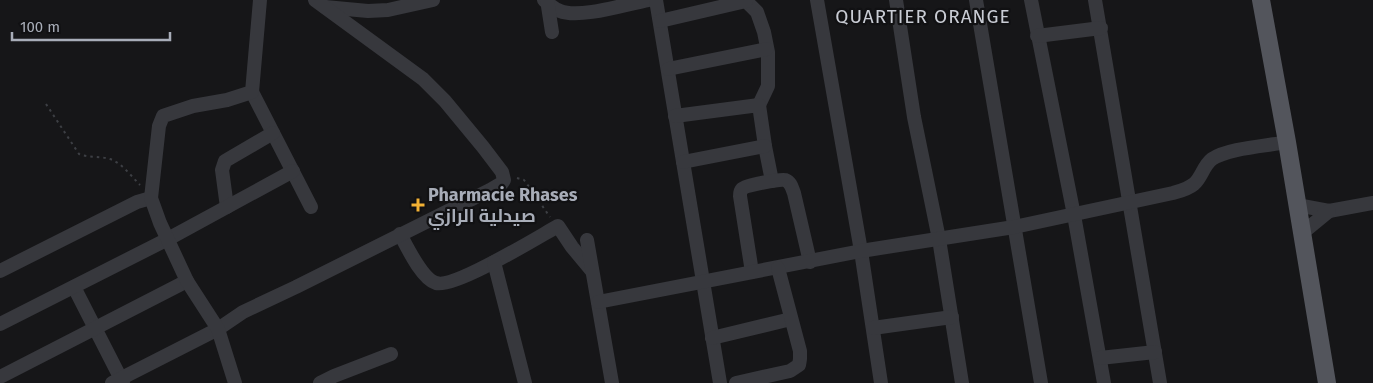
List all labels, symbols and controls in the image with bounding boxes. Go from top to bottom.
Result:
district label: QUARTIER ORANGE [835,5,1011,28]
scale bar [12,10,170,42]
text: 100 m [20,18,60,36]
place label: Pharmacie Rhases صيدلية الرازي [428,184,578,230]
marker: Pharmacie Rhases صيدلية الرازي [412,199,424,211]

